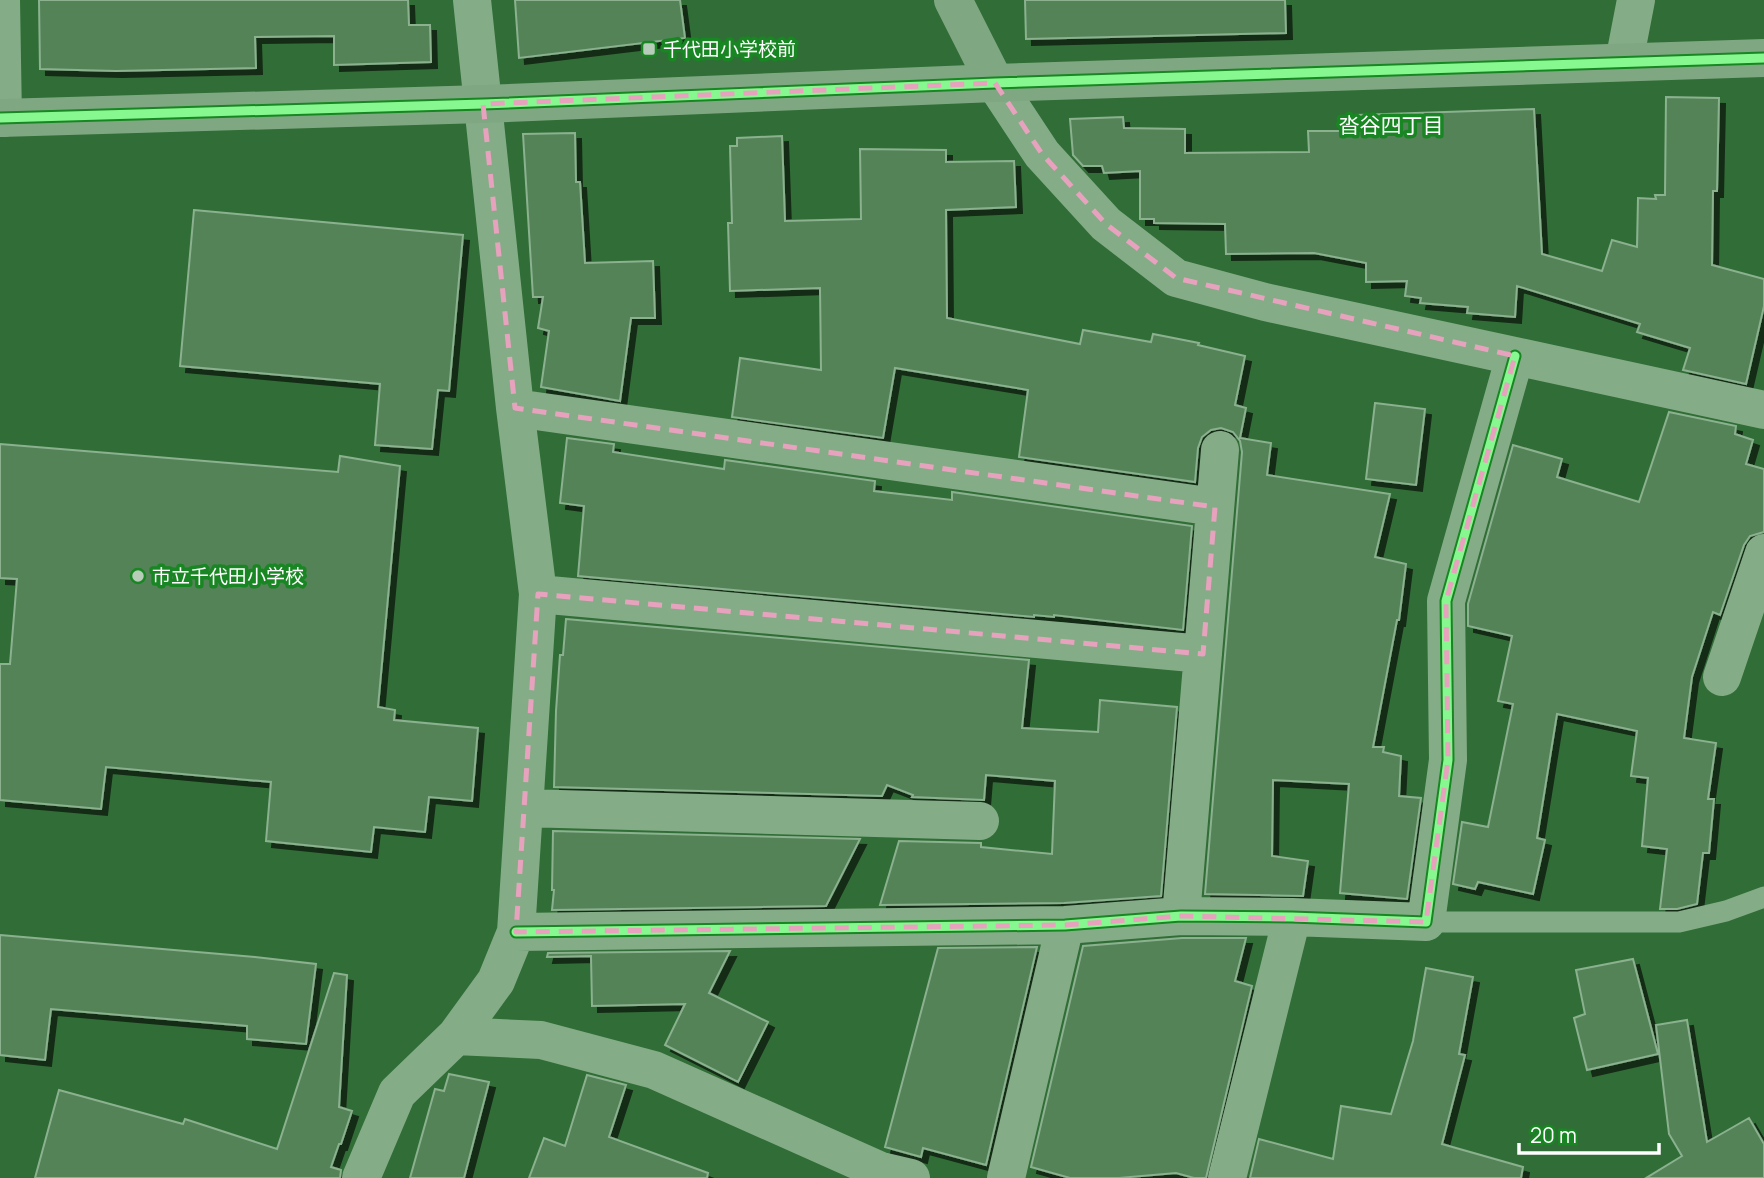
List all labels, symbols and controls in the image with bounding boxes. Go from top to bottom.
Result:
place label: 千代田小学校前 [663,36,796,62]
marker: 千代田小学校前 [641,41,657,57]
district label: 沓谷四丁目 [1339,111,1444,139]
place label: 市立千代田小学校 [152,563,304,589]
marker: 市立千代田小学校 [130,568,146,584]
scale bar [1519,1112,1659,1156]
text: 20 m [1530,1121,1577,1149]

